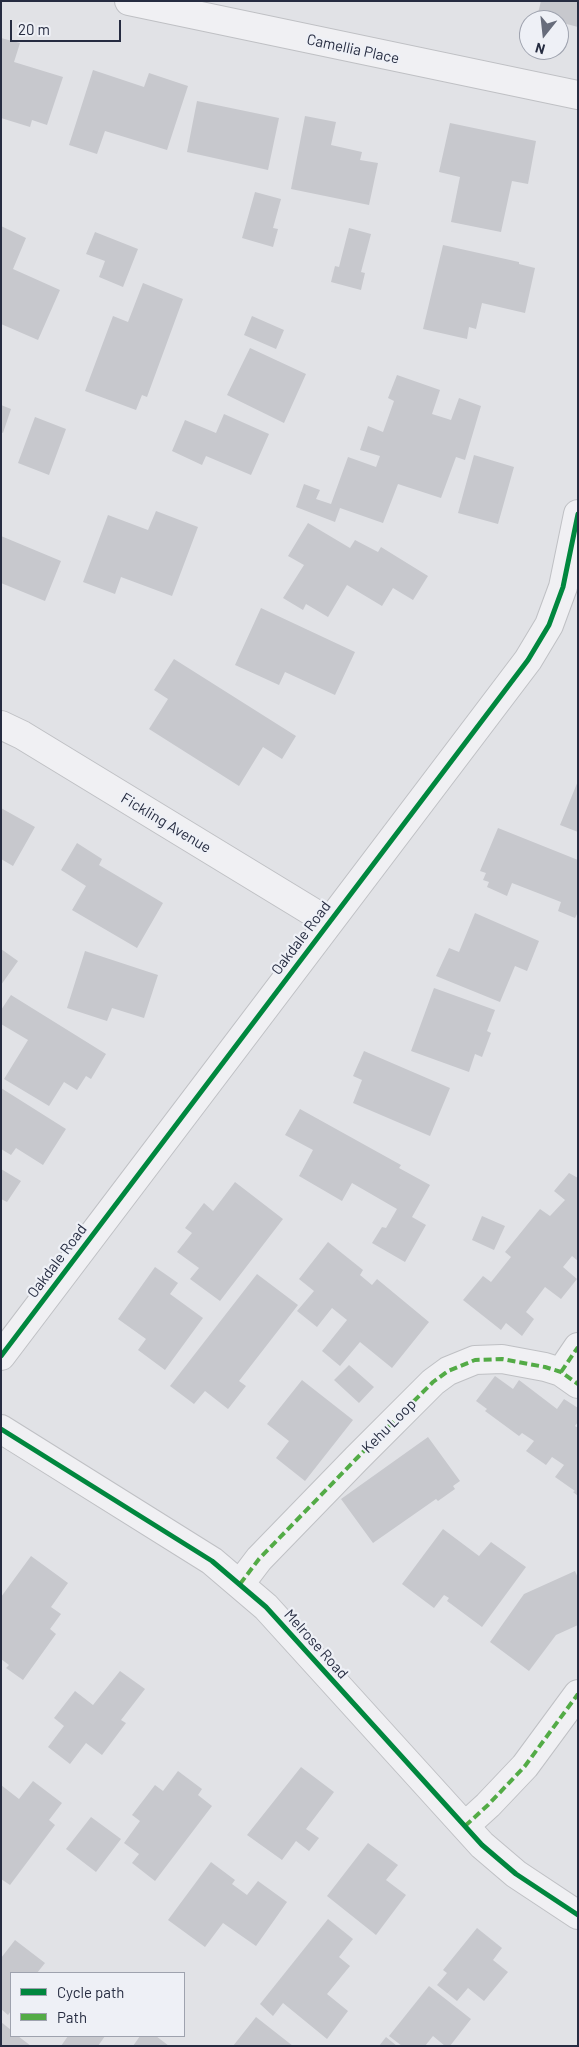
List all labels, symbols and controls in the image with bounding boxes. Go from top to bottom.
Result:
scale bar [12,10,124,42]
north arrow [519,10,569,60]
text: 20 m [18,20,50,38]
street label: Camellia Place [305,30,401,68]
text: N [533,39,547,58]
street label: Fickling Avenue [118,789,214,857]
street label: Oakdale Road [267,898,335,978]
street label: Oakdale Road [23,1221,91,1301]
street label: Kehu Loop [358,1395,420,1457]
street label: Melrose Road [280,1606,352,1682]
legend [10,1972,185,2037]
text: Cycle path [57,1983,124,2001]
text: Path [57,2008,87,2026]

